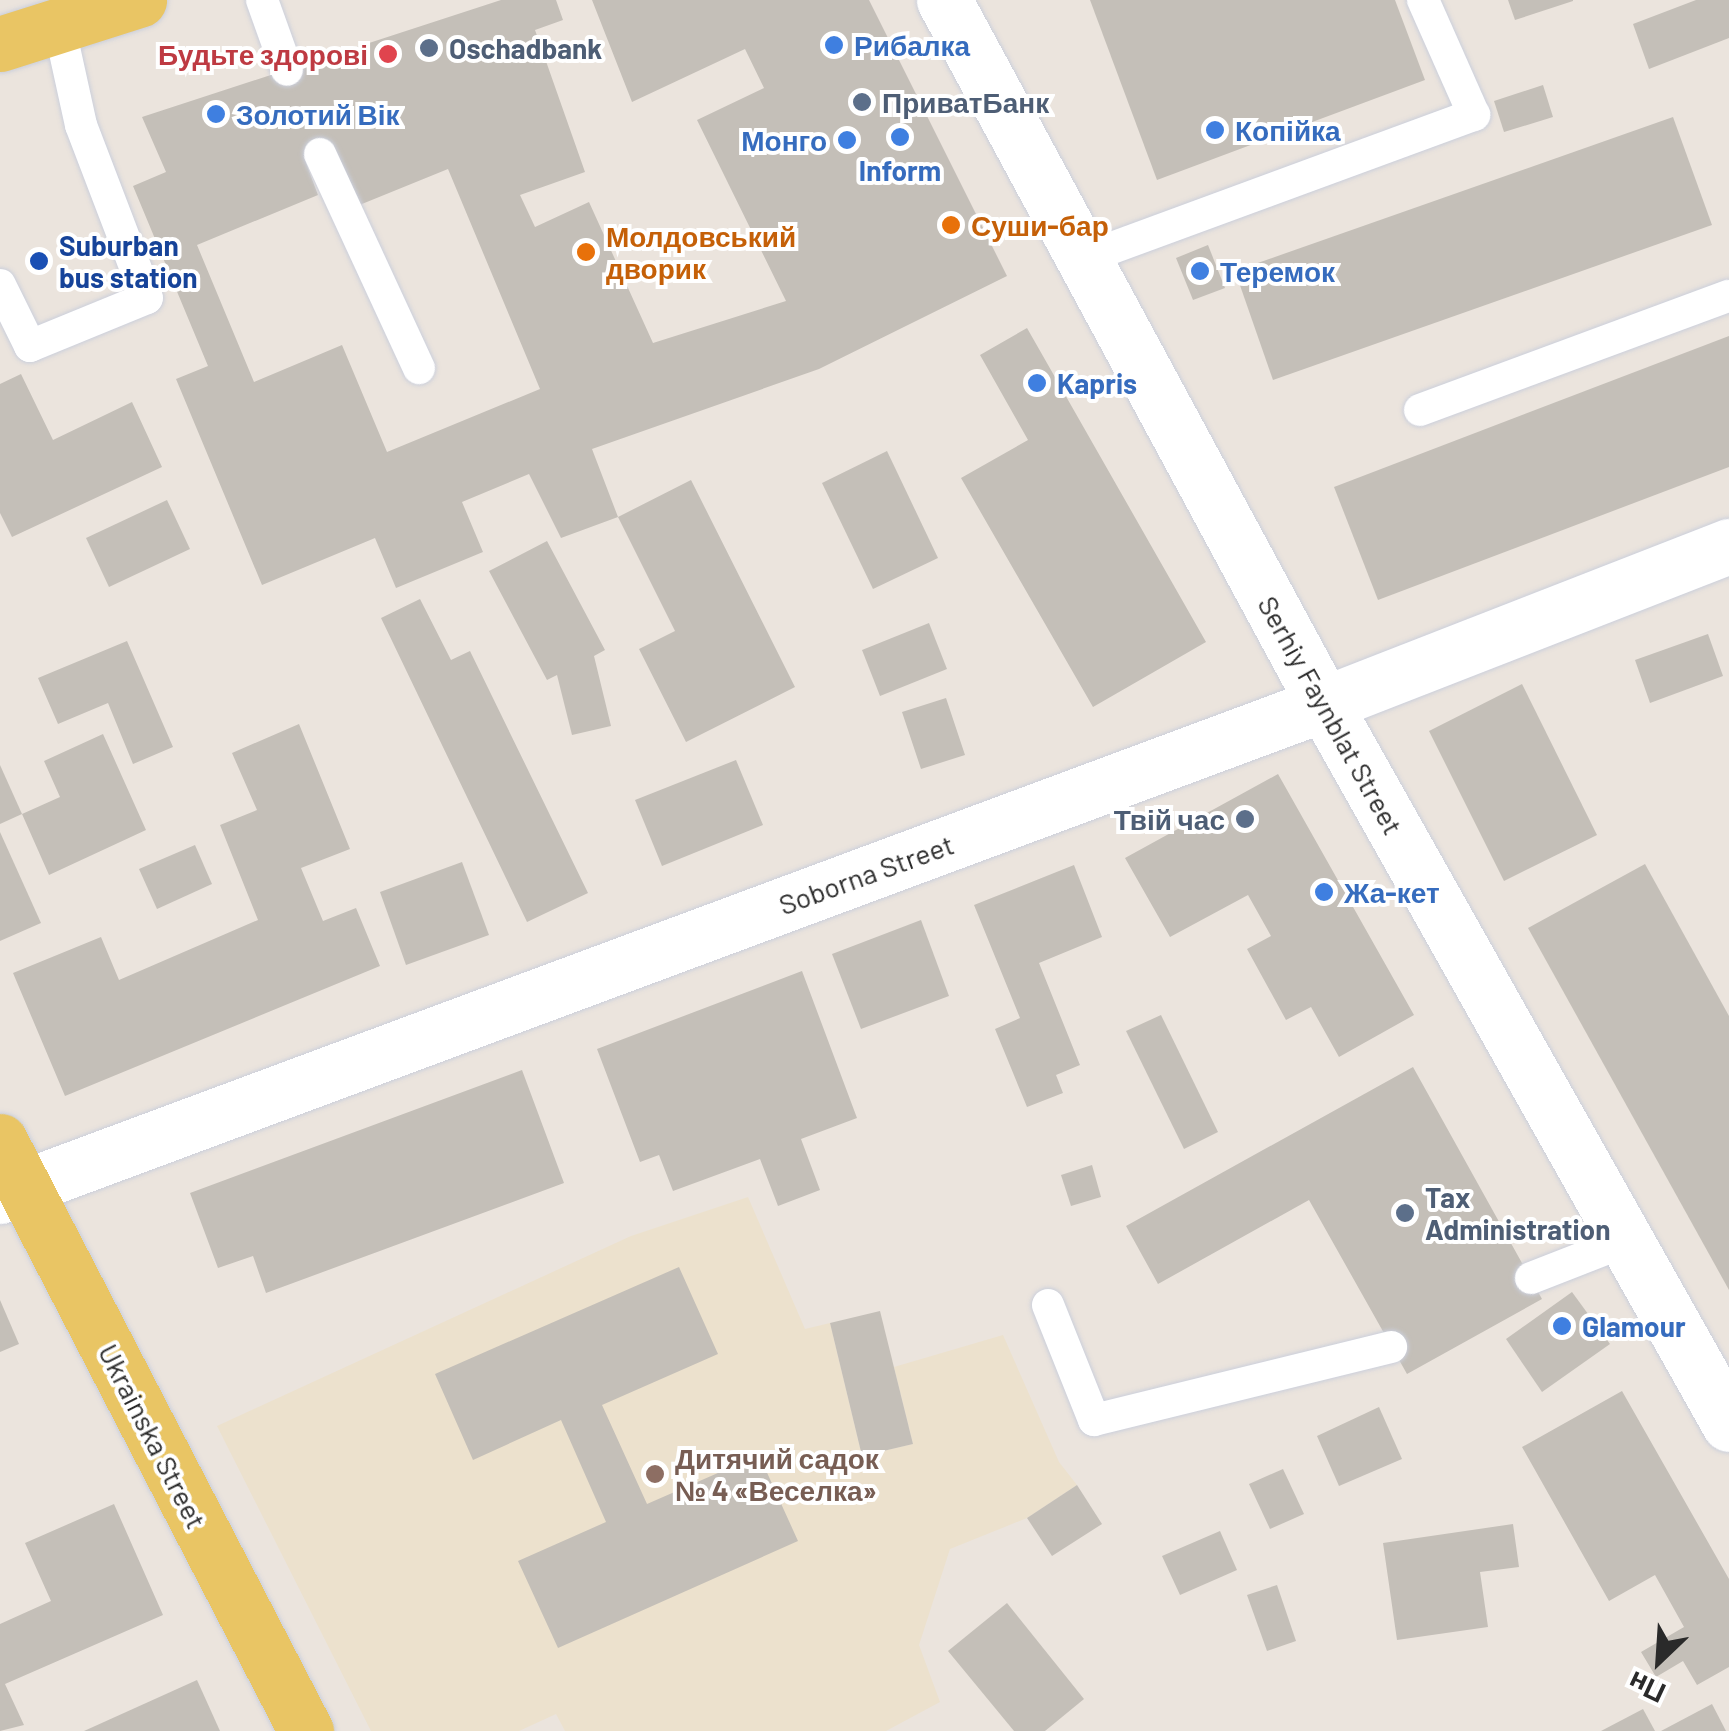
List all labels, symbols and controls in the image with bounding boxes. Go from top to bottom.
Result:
place label: Рибалка [854,28,970,62]
place label: Oschadbank [449,31,602,65]
marker: Рибалка [823,34,845,56]
place label: Будьте здорові [158,37,368,71]
marker: Oschadbank [418,37,440,59]
marker: Будьте здорові [377,43,399,65]
place label: ПриватБанк [882,85,1049,119]
marker: ПриватБанк [851,91,873,113]
place label: Золотий Вік [236,97,400,131]
marker: Золотий Вік [205,103,227,125]
place label: Копійка [1235,113,1341,147]
marker: Копійка [1204,119,1226,141]
place label: Монго [741,123,827,157]
marker: Inform [889,126,911,148]
marker: Монго [836,129,858,151]
place label: Inform [859,153,941,187]
place label: Суши-бар [971,208,1109,242]
marker: Суши-бар [940,214,962,236]
place label: Молдовський дворик [606,219,796,285]
place label: Suburban bus station [59,228,198,294]
marker: Молдовський дворик [575,241,597,263]
marker: Suburban bus station [28,250,50,272]
place label: Теремок [1220,254,1335,288]
marker: Теремок [1189,260,1211,282]
place label: Kapris [1057,366,1137,400]
marker: Kapris [1026,372,1048,394]
street label: Serhiy Faynblat Street [1251,590,1411,840]
place label: Твій час [1114,802,1225,836]
marker: Твій час [1234,808,1256,830]
street label: Soborna Street [774,827,958,921]
place label: Жа-кет [1344,875,1440,909]
marker: Жа-кет [1313,881,1335,903]
place label: Tax Administration [1425,1180,1611,1246]
marker: Tax Administration [1394,1202,1416,1224]
place label: Glamour [1582,1309,1686,1343]
marker: Glamour [1551,1315,1573,1337]
street label: Ukrainska Street [92,1338,214,1534]
place label: Дитячий садок № 4 «Веселка» [675,1441,879,1507]
marker: Дитячий садок № 4 «Веселка» [644,1463,666,1485]
north arrow [1609,1611,1709,1711]
text: Пн [1622,1665,1670,1711]

